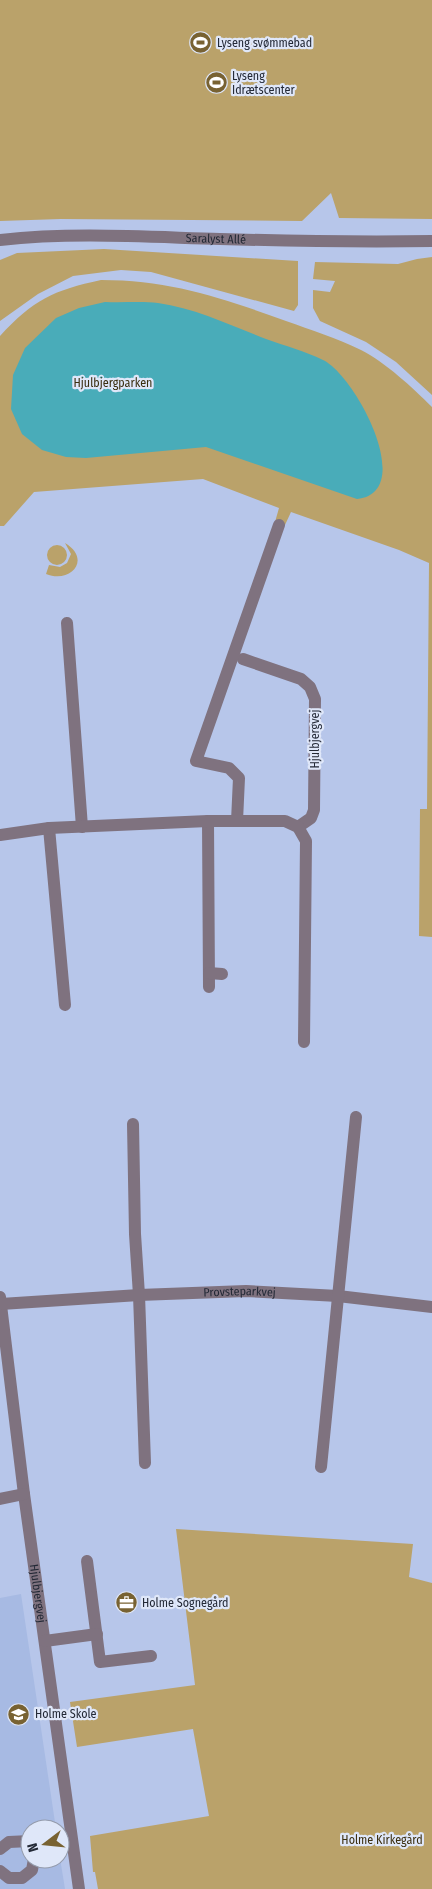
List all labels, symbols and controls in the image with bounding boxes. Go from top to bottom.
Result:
sports icon: Lyseng svømmebad [189,31,213,55]
place label: Lyseng svømmebad [217,36,312,50]
place label: Lyseng Idrætscenter [232,69,296,97]
sports icon: Lyseng Idrætscenter [204,71,228,95]
street label: Saralyst Allé [186,231,246,247]
park label: Hjulbjergparken [74,376,152,390]
street label: Hjulbjergvej [308,710,322,768]
street label: Provsteparkvej [203,1284,276,1300]
street label: Hjulbjergvej [27,1563,49,1624]
office icon: Holme Sognegård [114,1591,138,1615]
place label: Holme Sognegård [142,1596,228,1610]
school or university icon: Holme Skole [7,1702,31,1726]
place label: Holme Skole [35,1707,97,1721]
north arrow [20,1819,70,1869]
park label: Holme Kirkegård [341,1833,423,1847]
text: N [24,1841,42,1854]

